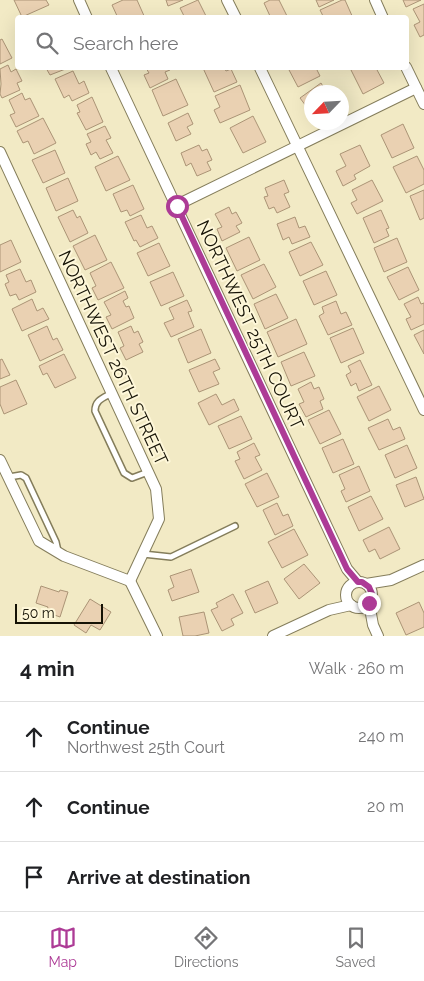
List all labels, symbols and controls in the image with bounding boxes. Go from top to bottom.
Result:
search box [15,15,409,70]
icon: search [33,29,61,57]
text: Search here [73,32,179,54]
north arrow [304,85,349,130]
route start [166,195,189,218]
street label: NORTHWEST 25TH COURT [193,217,308,433]
street label: NORTHWEST 26TH STREET [54,247,173,468]
route end [358,592,381,615]
scale bar [15,601,102,624]
text: 50 m [22,605,55,621]
text: 4 min [20,656,75,681]
text: Walk · 260 m [309,659,404,678]
text: Continue [67,716,150,738]
icon: ahead [20,723,48,751]
text: 240 m [358,727,404,746]
text: Northwest 25th Court [67,738,225,757]
icon: ahead [20,793,48,821]
text: Continue [67,796,150,818]
text: 20 m [367,797,404,816]
icon: arrive [20,863,48,891]
text: Arrive at destination [67,866,251,888]
tab: Map [48,924,77,970]
tab: Directions [174,924,239,970]
tab: Saved [335,924,376,970]

